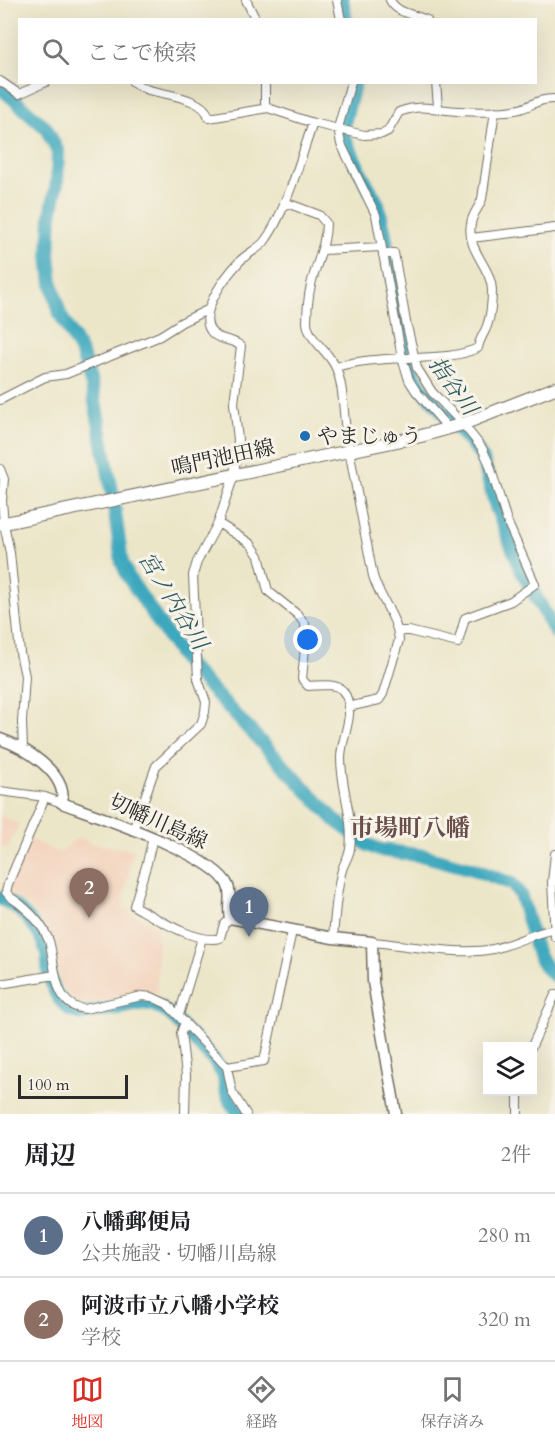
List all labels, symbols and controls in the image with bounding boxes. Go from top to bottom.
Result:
search box [18,18,537,84]
icon: search [39,35,72,68]
text: ここで検索 [87,38,197,68]
water label: 指谷川 [421,350,486,423]
place label: やまじゅう [317,422,422,451]
marker: やまじゅう [298,429,312,443]
street label: 鳴門池田線 [169,433,277,483]
water label: 宮ノ内谷川 [131,546,216,657]
your location [293,625,322,654]
street label: 切幡川島線 [104,787,212,857]
district label: 市場町八幡 [350,812,470,845]
pin: 2 [70,868,109,918]
pin: 1 [230,888,268,937]
map controls [483,1042,537,1096]
button: layers [483,1042,537,1096]
scale bar [18,1072,128,1100]
text: 100 m [27,1074,69,1096]
text: 周辺 [24,1138,76,1173]
text: 2件 [501,1141,531,1168]
text: 八幡郵便局 [81,1207,191,1237]
text: 1 [38,1222,49,1249]
text: 280 m [478,1222,531,1249]
text: 公共施設 · 切幡川島線 [81,1240,277,1267]
text: 阿波市立八幡小学校 [81,1291,279,1321]
text: 2 [38,1306,49,1333]
text: 320 m [478,1306,531,1333]
text: 学校 [81,1324,121,1351]
tab: 地図 [71,1373,104,1433]
tab: 経路 [245,1373,278,1433]
tab: 保存済み [420,1373,484,1433]

